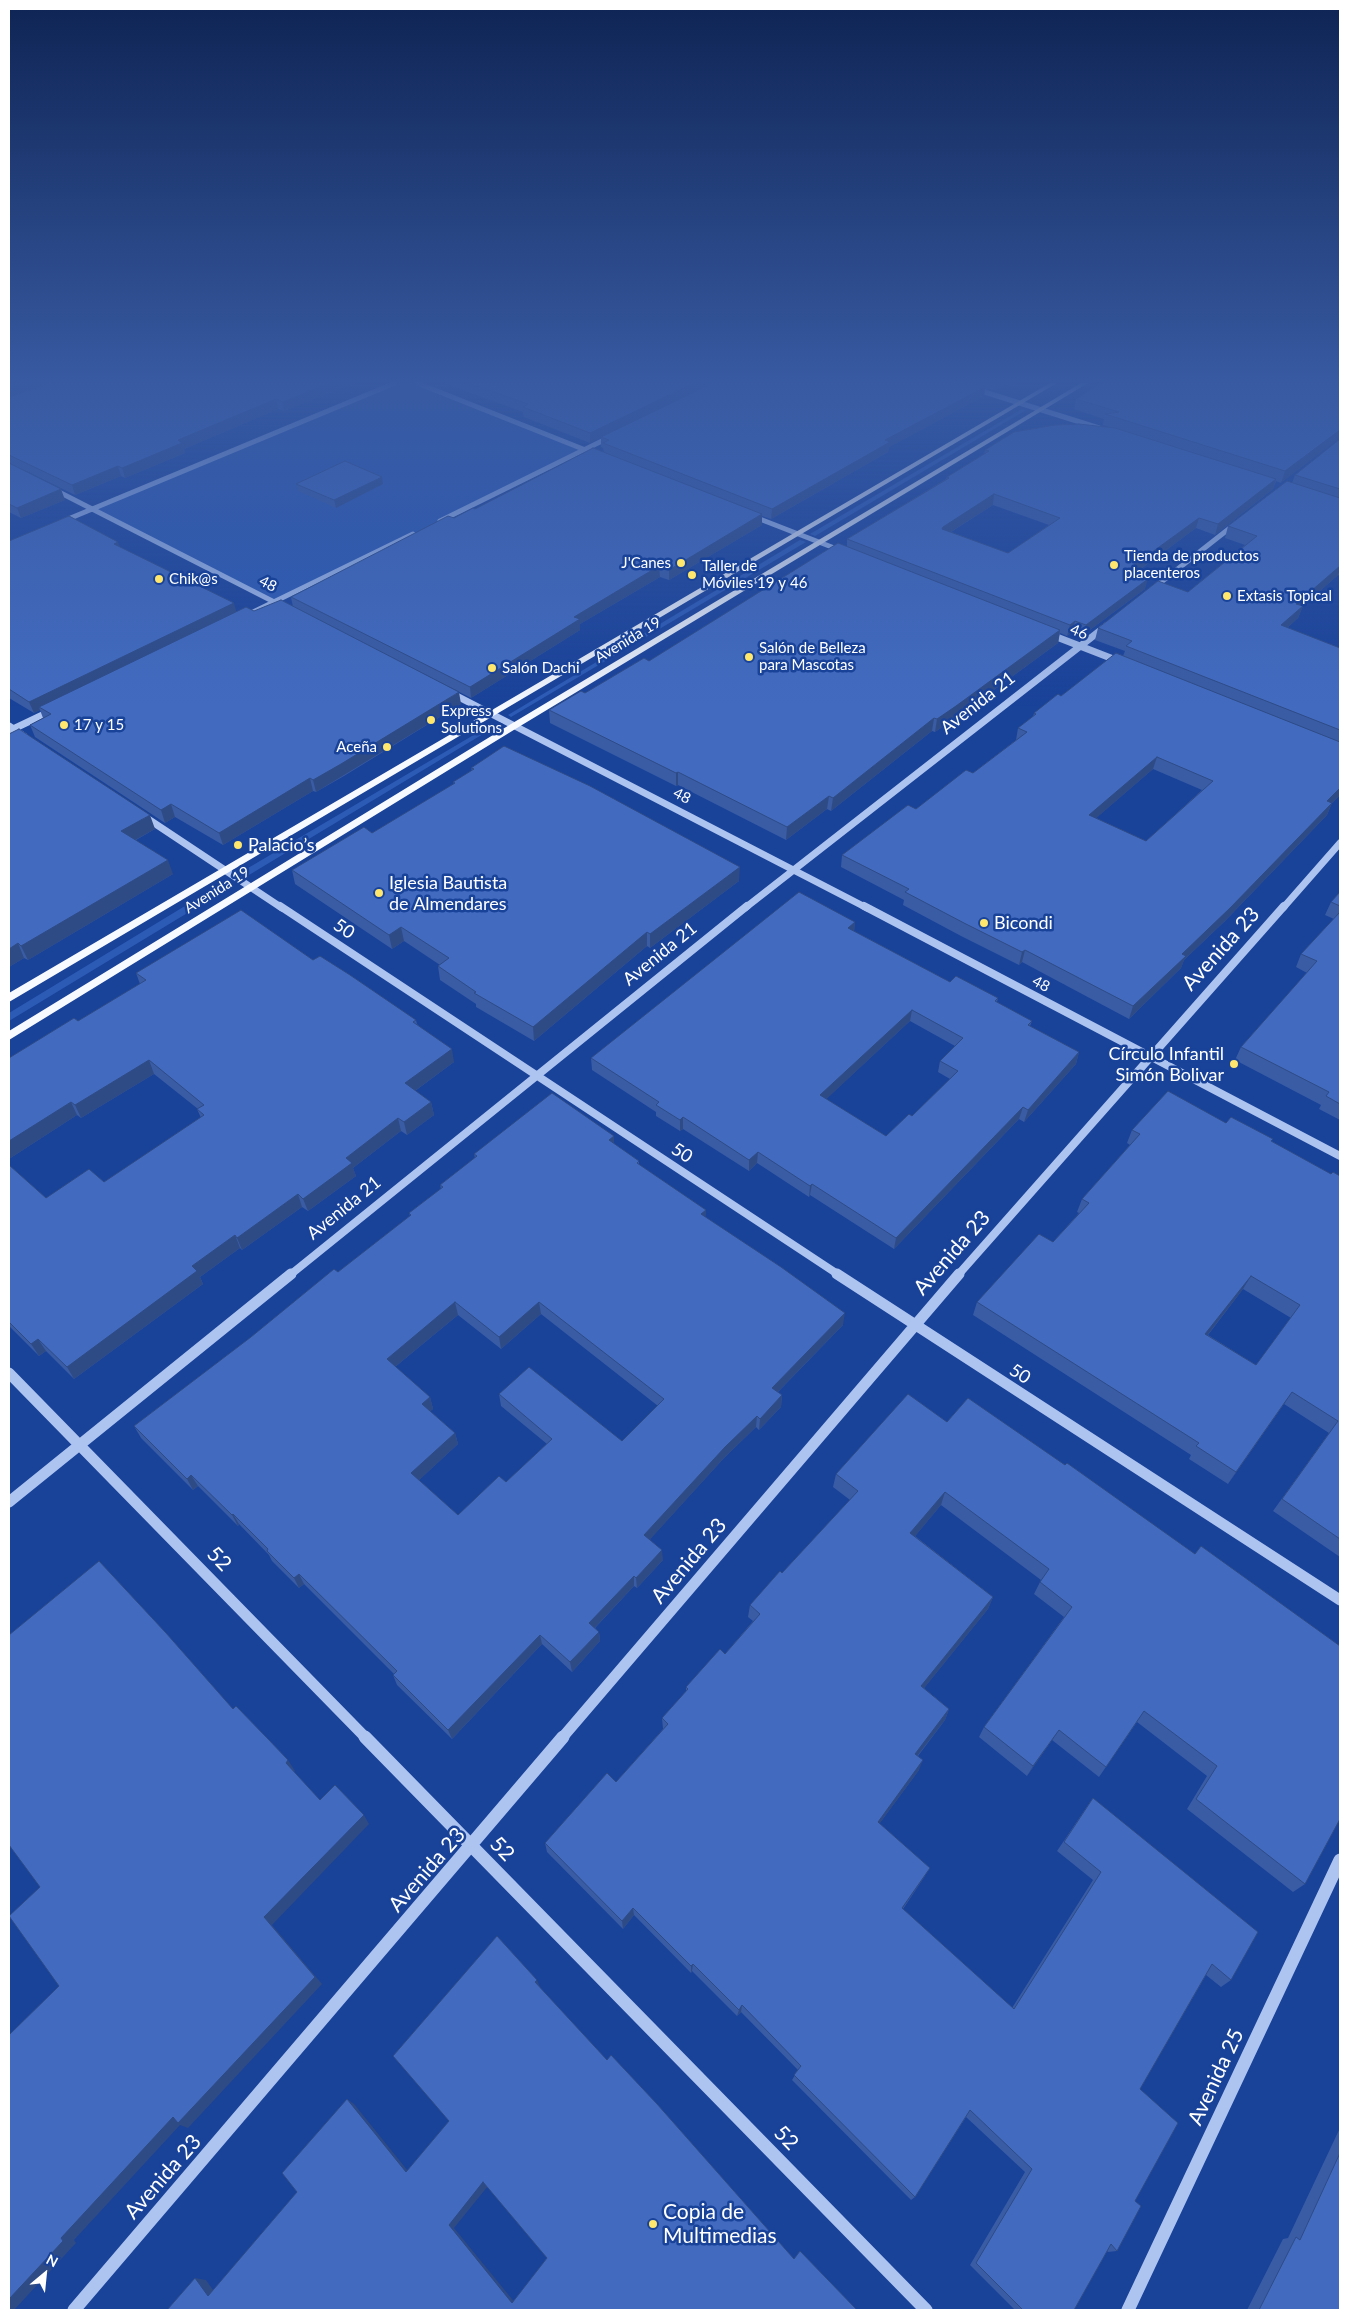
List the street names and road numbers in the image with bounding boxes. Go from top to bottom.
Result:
street label: 48 [256,572,280,596]
street label: Avenida 19 [592,613,664,667]
street label: 46 [1068,620,1090,644]
street label: Avenida 21 [936,667,1020,739]
street label: 48 [670,784,694,808]
street label: Avenida 19 [181,863,253,917]
street label: Avenida 23 [1177,902,1265,996]
street label: 50 [329,914,359,944]
street label: Avenida 21 [619,918,701,990]
street label: 48 [1029,972,1053,996]
street label: 50 [667,1138,697,1168]
street label: Avenida 21 [303,1172,385,1244]
street label: Avenida 23 [908,1206,996,1300]
street label: 50 [1005,1359,1035,1389]
street label: Avenida 23 [646,1513,732,1609]
street label: 52 [201,1541,237,1577]
street label: Avenida 23 [383,1823,471,1917]
street label: 52 [484,1831,520,1867]
street label: Avenida 25 [1183,2025,1249,2129]
street label: 52 [768,2120,804,2156]
street label: Avenida 23 [119,2130,207,2224]

